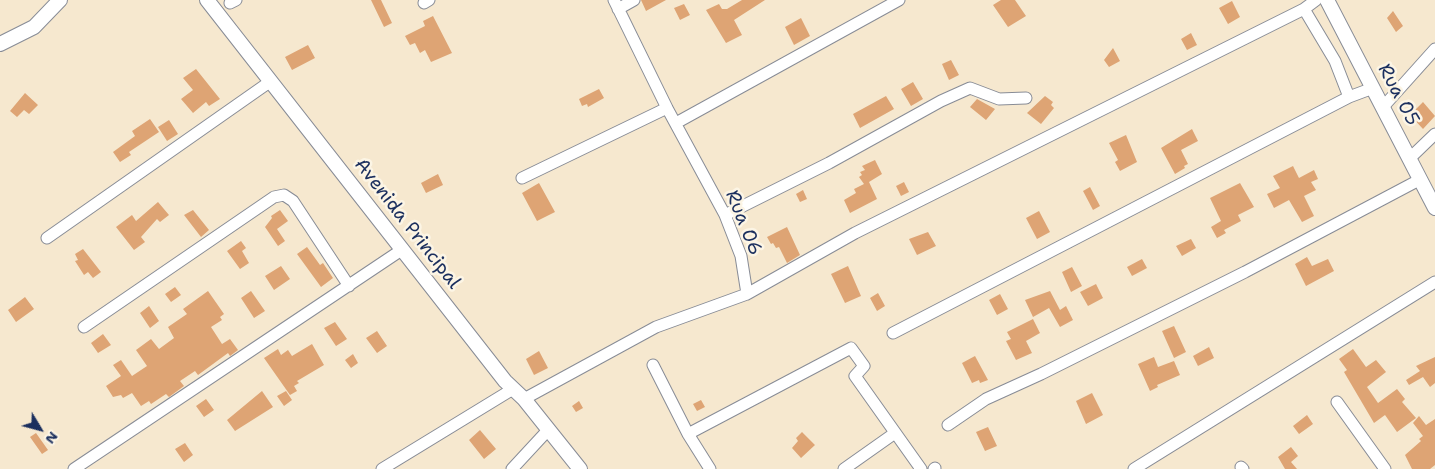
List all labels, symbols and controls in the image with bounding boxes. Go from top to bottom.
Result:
street label: Rua 05 [1372,60,1424,130]
street label: Avenida Principal [349,154,465,294]
street label: Rua 06 [720,187,766,259]
north arrow [15,404,65,454]
text: N [41,428,63,448]

